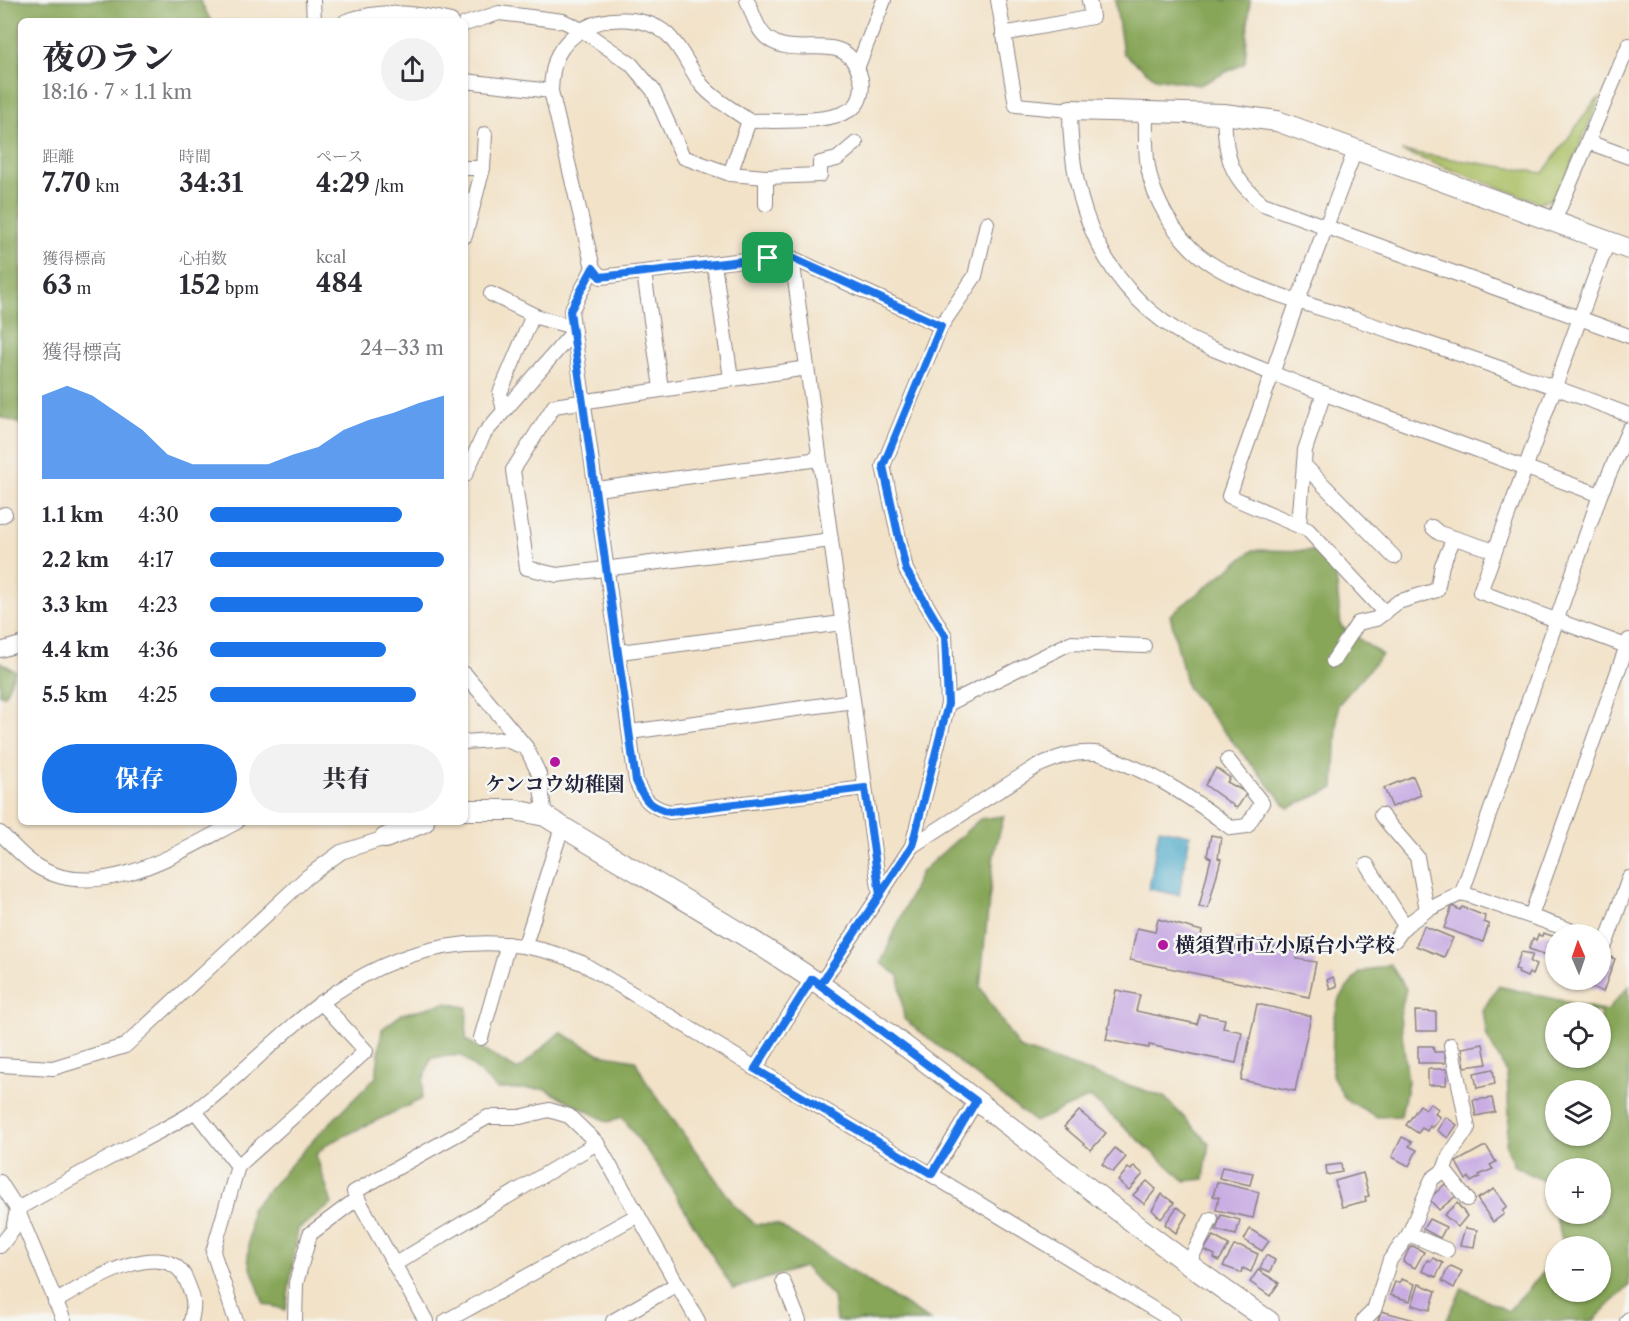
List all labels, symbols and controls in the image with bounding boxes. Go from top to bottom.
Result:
text: 夜のラン [42,37,174,78]
button: share [381,38,444,101]
text: 18:16 · 7 × 1.1 km [42,80,192,104]
text: 距離 [42,146,74,166]
text: 時間 [179,146,211,166]
text: ペース [316,146,363,166]
text: 7.70 [42,167,91,199]
text: 34:31 [179,167,243,199]
text: 4:29 [316,167,370,199]
text: km [91,176,120,196]
text: /km [370,176,404,196]
pin [742,232,793,283]
icon: arrive [751,241,784,274]
text: kcal [316,247,346,267]
text: 獲得標高 [42,248,106,268]
text: 心拍数 [179,248,227,268]
text: 484 [316,267,363,299]
text: 63 [42,269,72,301]
text: 152 [179,269,220,301]
text: m [72,278,91,298]
text: bpm [220,278,259,298]
text: 24–33 m [360,336,444,360]
text: 獲得標高 [42,340,122,364]
text: 1.1 km [42,503,104,527]
text: 4:30 [138,503,179,527]
text: 2.2 km [42,548,109,572]
text: 4:17 [138,548,173,572]
text: 3.3 km [42,593,108,617]
text: 4:23 [138,593,178,617]
text: 4.4 km [42,638,109,662]
text: 4:36 [138,638,178,662]
text: 5.5 km [42,683,108,707]
text: 4:25 [138,683,178,707]
button: 保存 [42,744,237,813]
button: 共有 [249,744,444,813]
marker: ケンコウ幼稚園 [548,755,562,769]
place label: ケンコウ幼稚園 [486,772,625,796]
north arrow [1545,924,1611,990]
map controls [1545,924,1611,1302]
place label: 横須賀市立小原台小学校 [1175,933,1395,957]
marker: 横須賀市立小原台小学校 [1156,938,1170,952]
button: locate [1545,1002,1611,1068]
button: layers [1545,1080,1611,1146]
button: + [1545,1158,1611,1224]
button: − [1545,1236,1611,1302]

